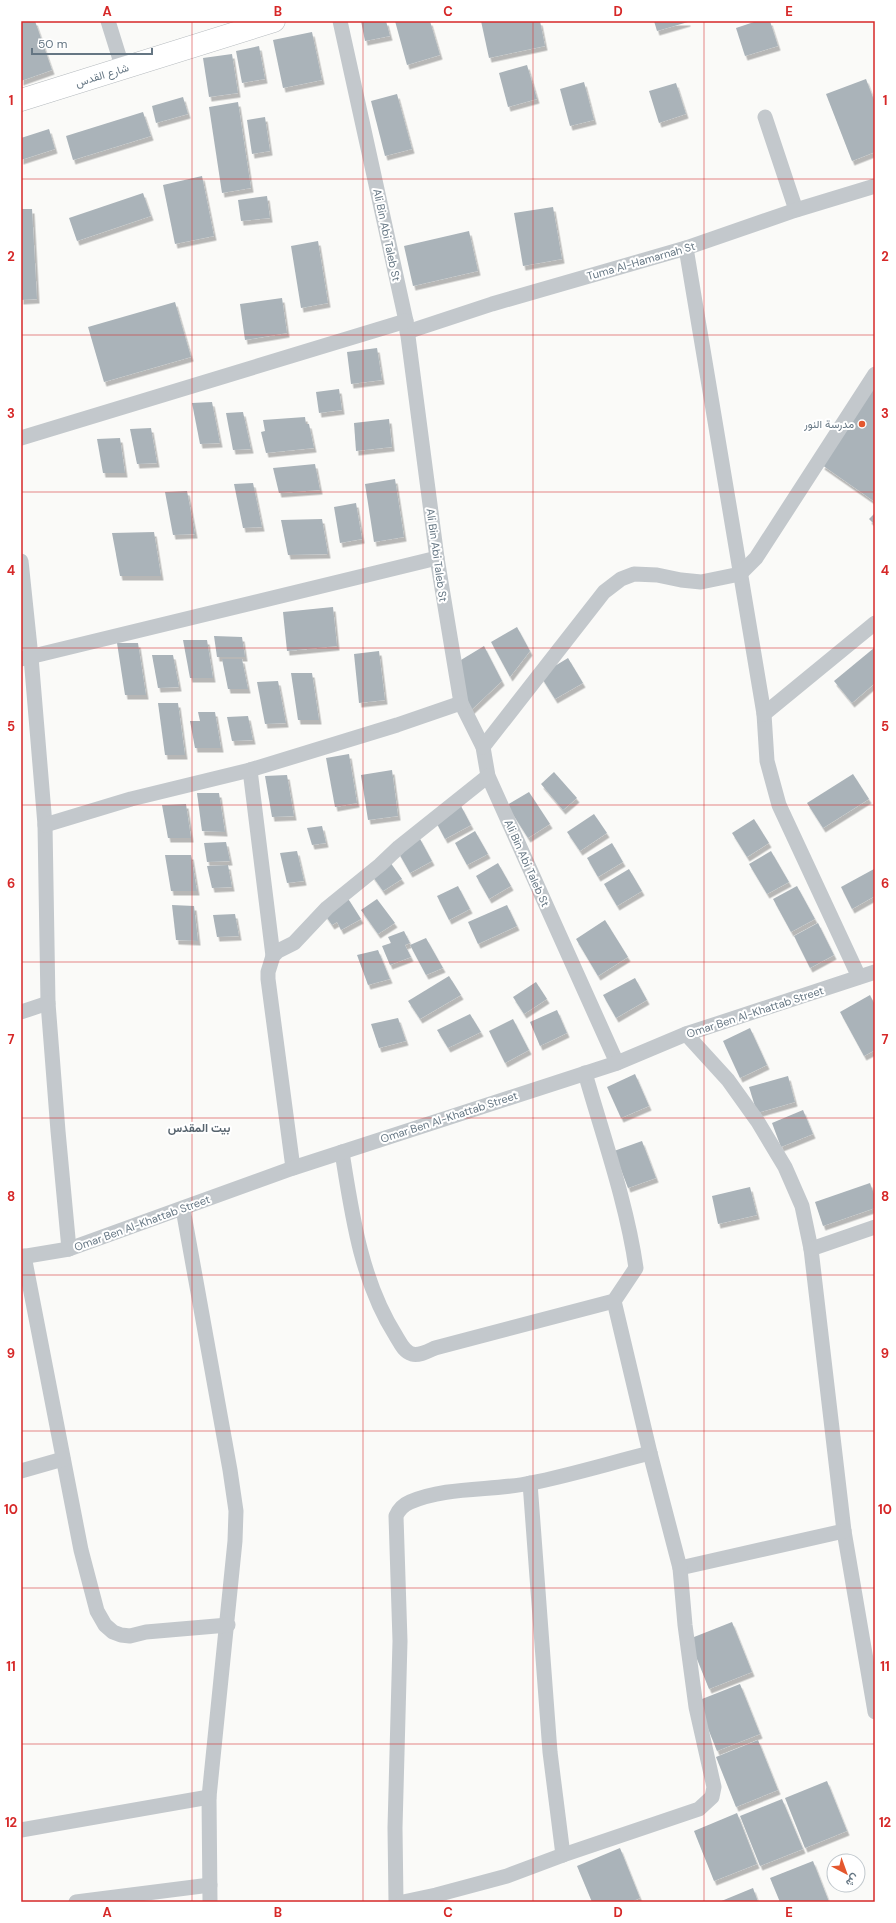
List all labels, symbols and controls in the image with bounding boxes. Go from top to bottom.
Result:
text: A [102,3,112,20]
text: B [274,3,282,20]
text: C [443,3,453,20]
text: D [613,3,623,20]
text: E [785,3,793,20]
scale bar [32,30,152,56]
text: 50 m [38,36,67,52]
street label: شارع القدس [74,60,131,91]
text: 1 [9,92,13,109]
text: 1 [883,92,887,109]
street label: Ali Bin Abi Taleb St [370,188,404,282]
street label: Tuma Al-Hamarnah St [585,239,697,283]
text: 2 [7,248,15,265]
text: 2 [881,248,889,265]
text: 3 [7,405,15,422]
text: 3 [881,405,889,422]
place label: مدرسة النور [803,417,854,431]
marker: مدرسة النور [857,419,867,429]
street label: Ali Bin Abi Taleb St [424,507,450,603]
text: 4 [7,562,15,579]
text: 4 [881,562,889,579]
text: 5 [7,718,15,735]
text: 5 [881,718,889,735]
street label: Ali Bin Abi Taleb St [501,817,553,909]
text: 6 [7,875,15,892]
text: 6 [881,875,889,892]
street label: Omar Ben Al-Khattab Street [685,983,825,1041]
text: 7 [8,1031,15,1048]
text: 7 [882,1031,889,1048]
street label: Omar Ben Al-Khattab Street [379,1088,519,1146]
district label: بيت المقدس [168,1120,231,1136]
text: 8 [7,1188,15,1205]
text: 8 [881,1188,889,1205]
street label: Omar Ben Al-Khattab Street [72,1192,212,1254]
text: 9 [7,1345,15,1362]
text: 9 [881,1345,889,1362]
text: 10 [4,1501,18,1518]
text: 10 [878,1501,892,1518]
text: 11 [6,1658,16,1675]
text: 11 [880,1658,890,1675]
text: 12 [5,1814,17,1831]
text: 12 [879,1814,891,1831]
north arrow [826,1853,866,1893]
text: ش [843,1871,862,1890]
text: A [102,1904,112,1921]
text: B [274,1904,282,1921]
text: C [443,1904,453,1921]
text: D [613,1904,623,1921]
text: E [785,1904,793,1921]

